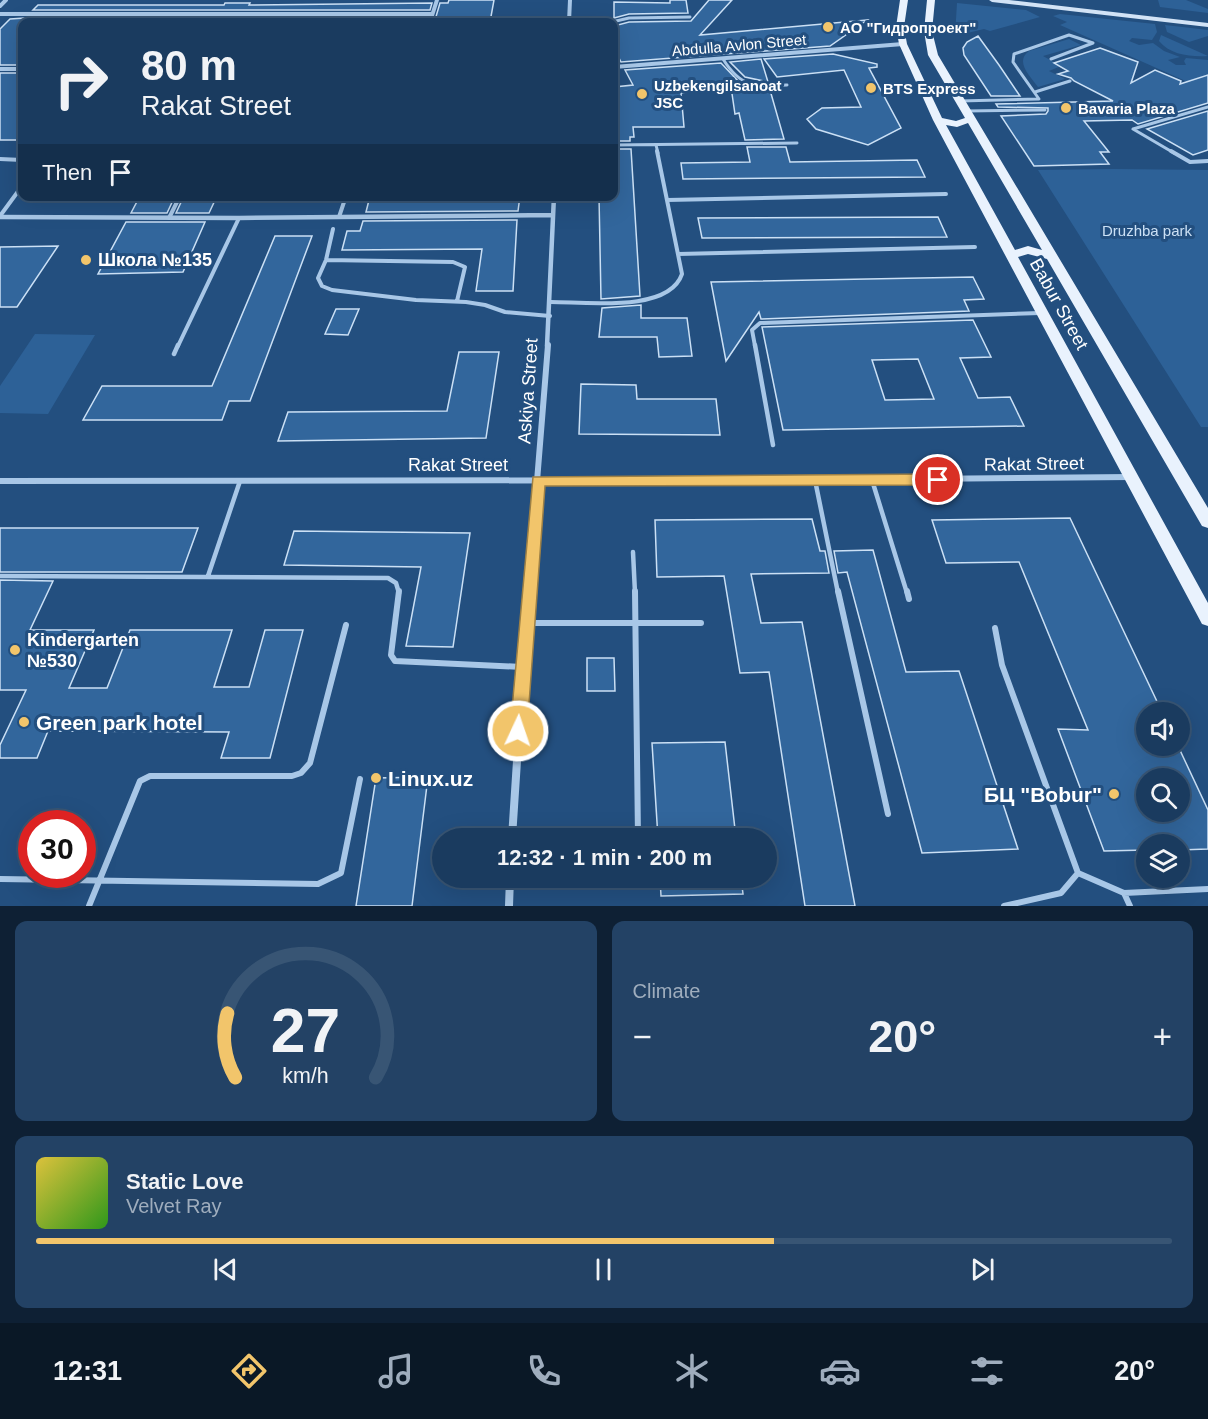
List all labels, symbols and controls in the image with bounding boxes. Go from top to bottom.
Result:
place label: АО "Гидропроект" [840,19,976,36]
marker: АО "Гидропроект" [821,20,835,34]
street label: Abdulla Avlon Street [671,31,808,59]
icon: right [42,42,120,120]
text: 80 m [141,42,237,89]
place label: Uzbekengilsanoat JSC [654,77,782,111]
place label: BTS Express [883,80,976,97]
marker: BTS Express [864,81,878,95]
marker: Uzbekengilsanoat JSC [635,87,649,101]
text: Rakat Street [141,91,291,121]
place label: Bavaria Plaza [1078,100,1175,117]
marker: Bavaria Plaza [1059,101,1073,115]
icon: arrive [104,156,137,189]
text: Then [42,160,92,185]
park label: Druzhba park [1102,222,1193,239]
place label: Школа №135 [98,250,212,270]
marker: Школа №135 [79,253,93,267]
street label: Babur Street [1026,255,1092,353]
street label: Askiya Street [514,337,542,445]
street label: Rakat Street [984,453,1084,475]
pin [912,454,963,505]
street label: Rakat Street [408,455,508,475]
icon: arrive [921,463,954,496]
place label: Kindergarten №530 [27,630,139,671]
marker: Kindergarten №530 [8,643,22,657]
position arrow [486,699,550,763]
map controls [1136,702,1190,888]
button: sound [1136,702,1190,756]
place label: Green park hotel [36,711,203,734]
marker: Green park hotel [17,715,31,729]
place label: Linux.uz [388,767,473,790]
button: search [1136,768,1190,822]
marker: Linux.uz [369,771,383,785]
place label: БЦ "Bobur" [984,783,1102,806]
marker: БЦ "Bobur" [1107,787,1121,801]
speed limit sign: 30 [18,810,96,888]
button: layers [1136,834,1190,888]
text: 12:32 · 1 min · 200 m [497,845,712,870]
text: Climate [633,980,700,1002]
text: 27 [271,996,340,1065]
text: 20° [868,1011,936,1062]
text: − [633,1018,652,1055]
text: + [1153,1018,1172,1055]
text: km/h [283,1064,329,1088]
text: Static Love [126,1169,243,1194]
text: Velvet Ray [126,1195,222,1217]
icon: previous [209,1253,242,1286]
icon: pause [587,1253,620,1286]
icon: next [966,1253,999,1286]
icon: directions [228,1350,270,1392]
icon: music [375,1350,417,1392]
icon: phone [523,1350,565,1392]
icon: climate [671,1350,713,1392]
icon: car [819,1350,861,1392]
icon: filters [966,1350,1008,1392]
text: 12:31 [53,1356,122,1386]
text: 20° [1114,1356,1155,1386]

